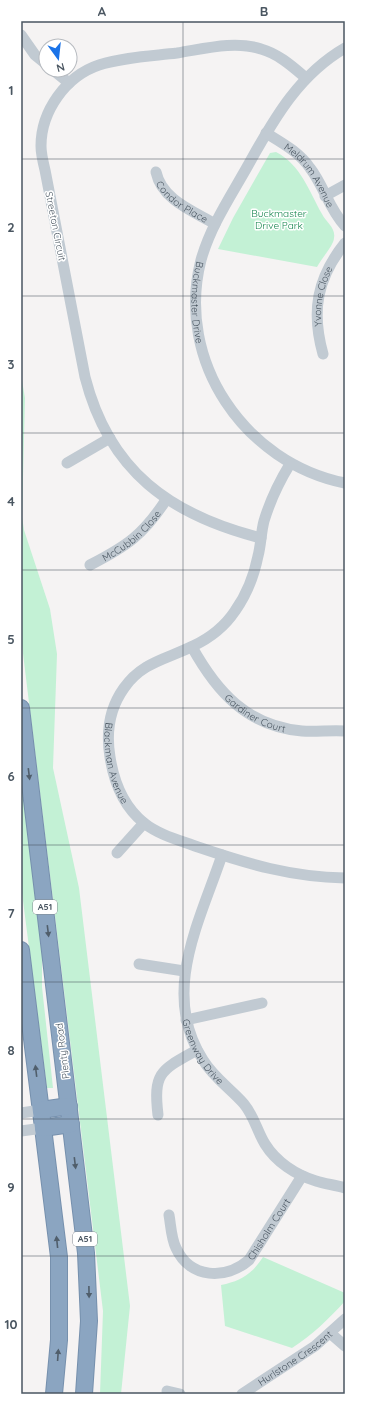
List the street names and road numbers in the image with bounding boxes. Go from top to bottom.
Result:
street label: Meldrum Avenue [282,140,337,210]
street label: Condor Place [153,178,210,226]
street label: Streeton Circuit [42,190,69,263]
street label: Buckmaster Drive [189,260,206,345]
street label: Yvonne Close [311,264,336,327]
street label: McCubbin Close [100,508,164,564]
street label: Gardiner Court [222,691,287,735]
street label: Blackman Avenue [101,722,131,807]
road number: A51 [33,900,57,914]
street label: Greenway Drive [179,1018,226,1088]
street label: Plenty Road [53,1022,72,1080]
street label: Chisholm Court [245,1196,294,1263]
road number: A51 [73,1232,97,1246]
street label: Hurlstone Crescent [255,1327,335,1389]

